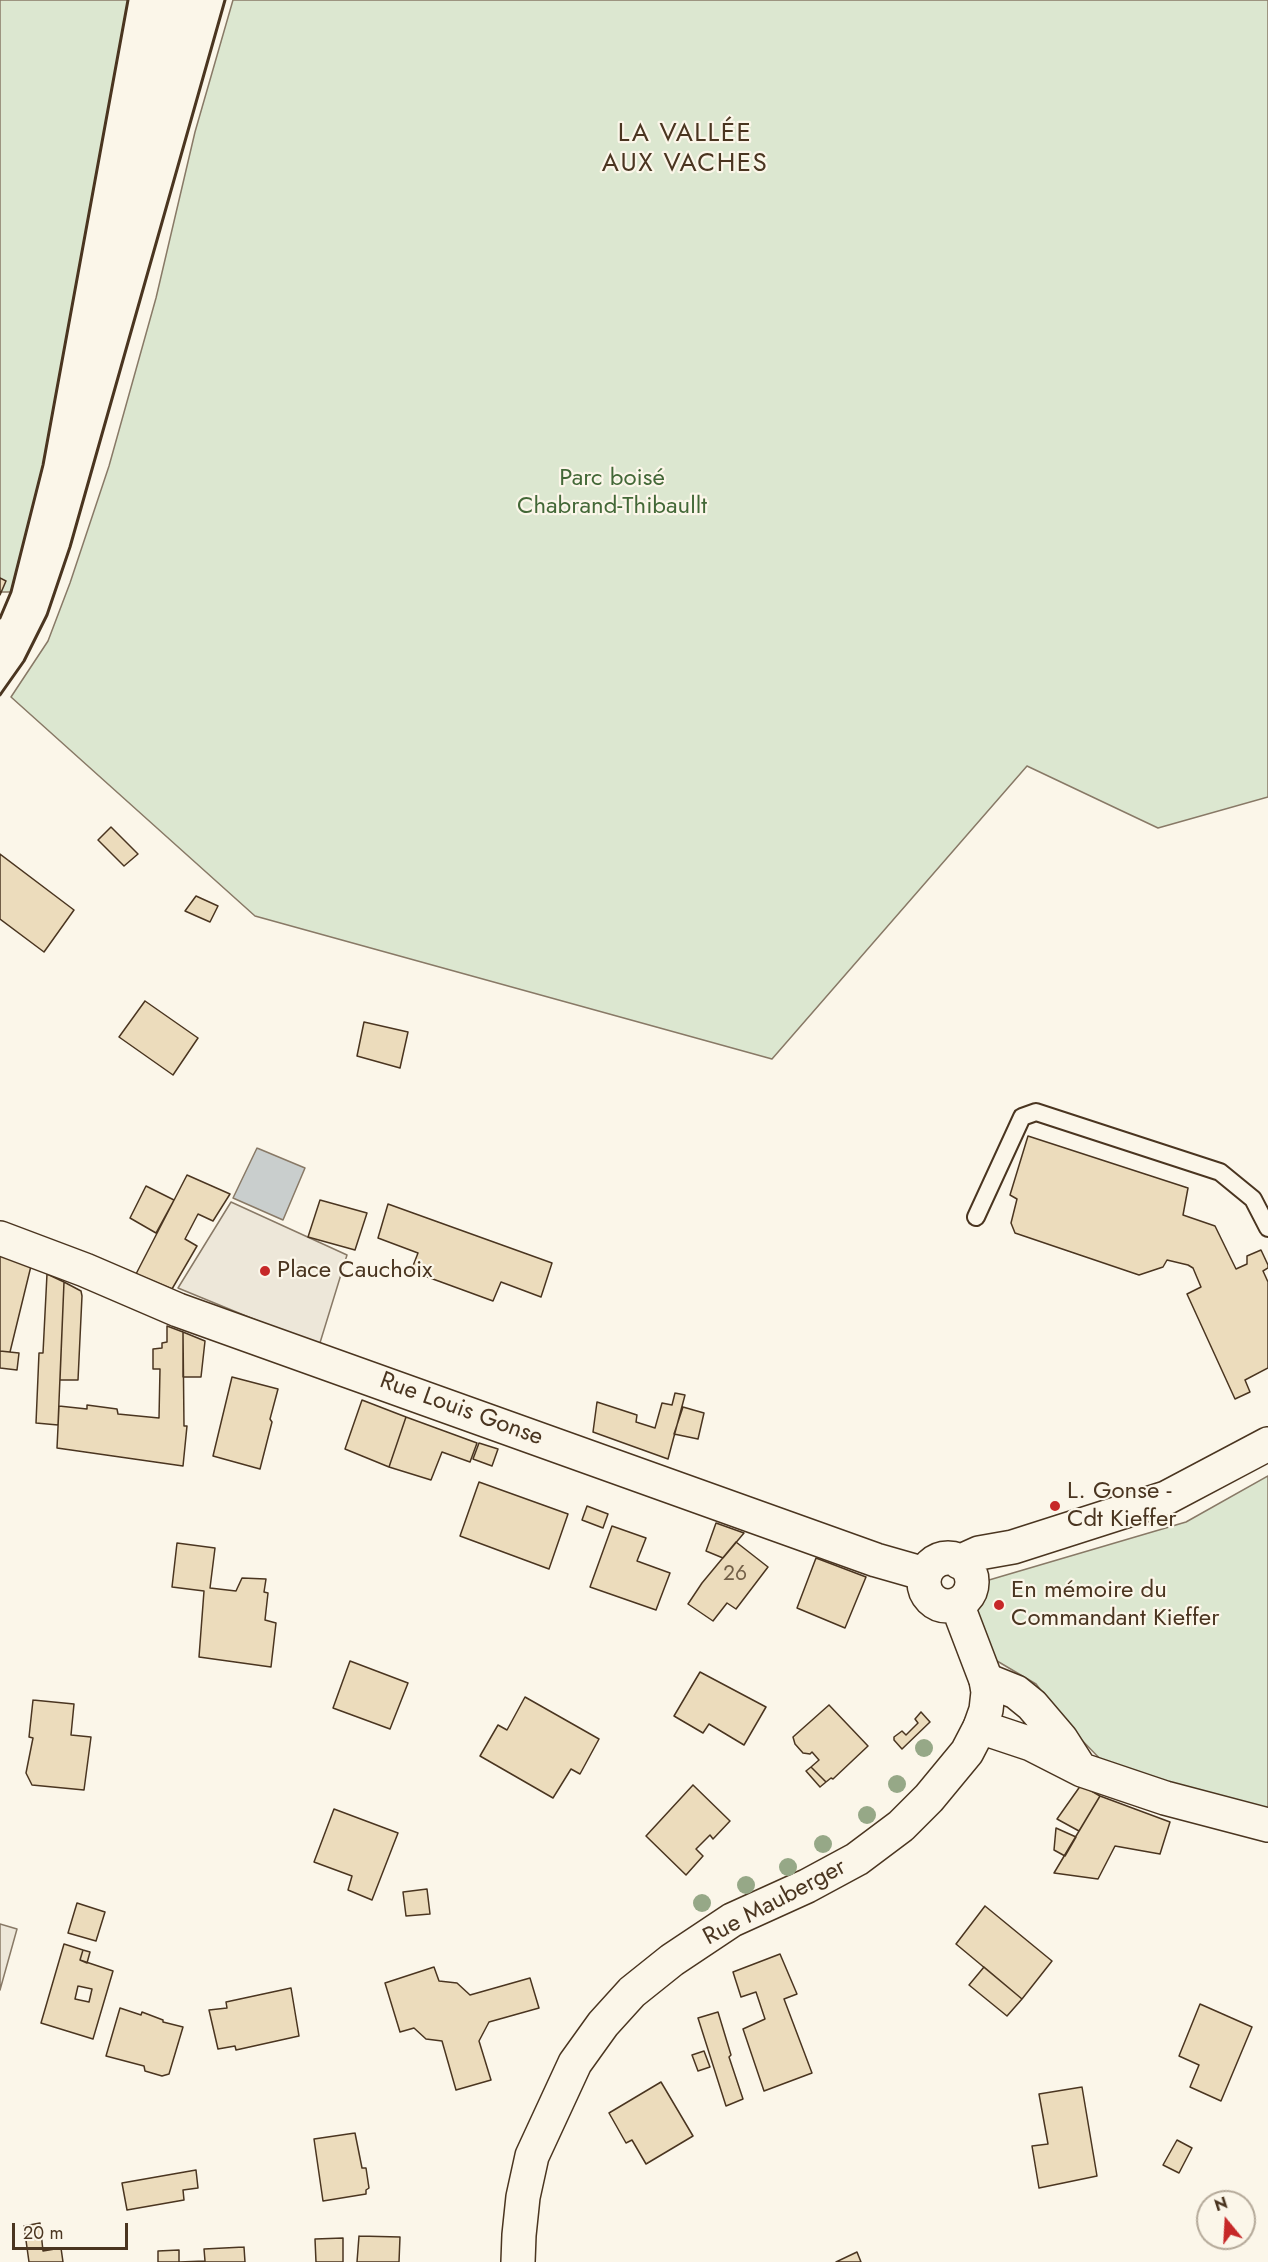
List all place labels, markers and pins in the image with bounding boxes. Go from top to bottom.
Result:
place label: Place Cauchoix [277,1257,432,1285]
marker: Place Cauchoix [258,1264,272,1278]
place label: L. Gonse - Cdt Kieffer [1067,1478,1177,1534]
marker: L. Gonse - Cdt Kieffer [1048,1499,1062,1513]
place label: En mémoire du Commandant Kieffer [1011,1577,1219,1633]
marker: En mémoire du Commandant Kieffer [992,1598,1006,1612]

